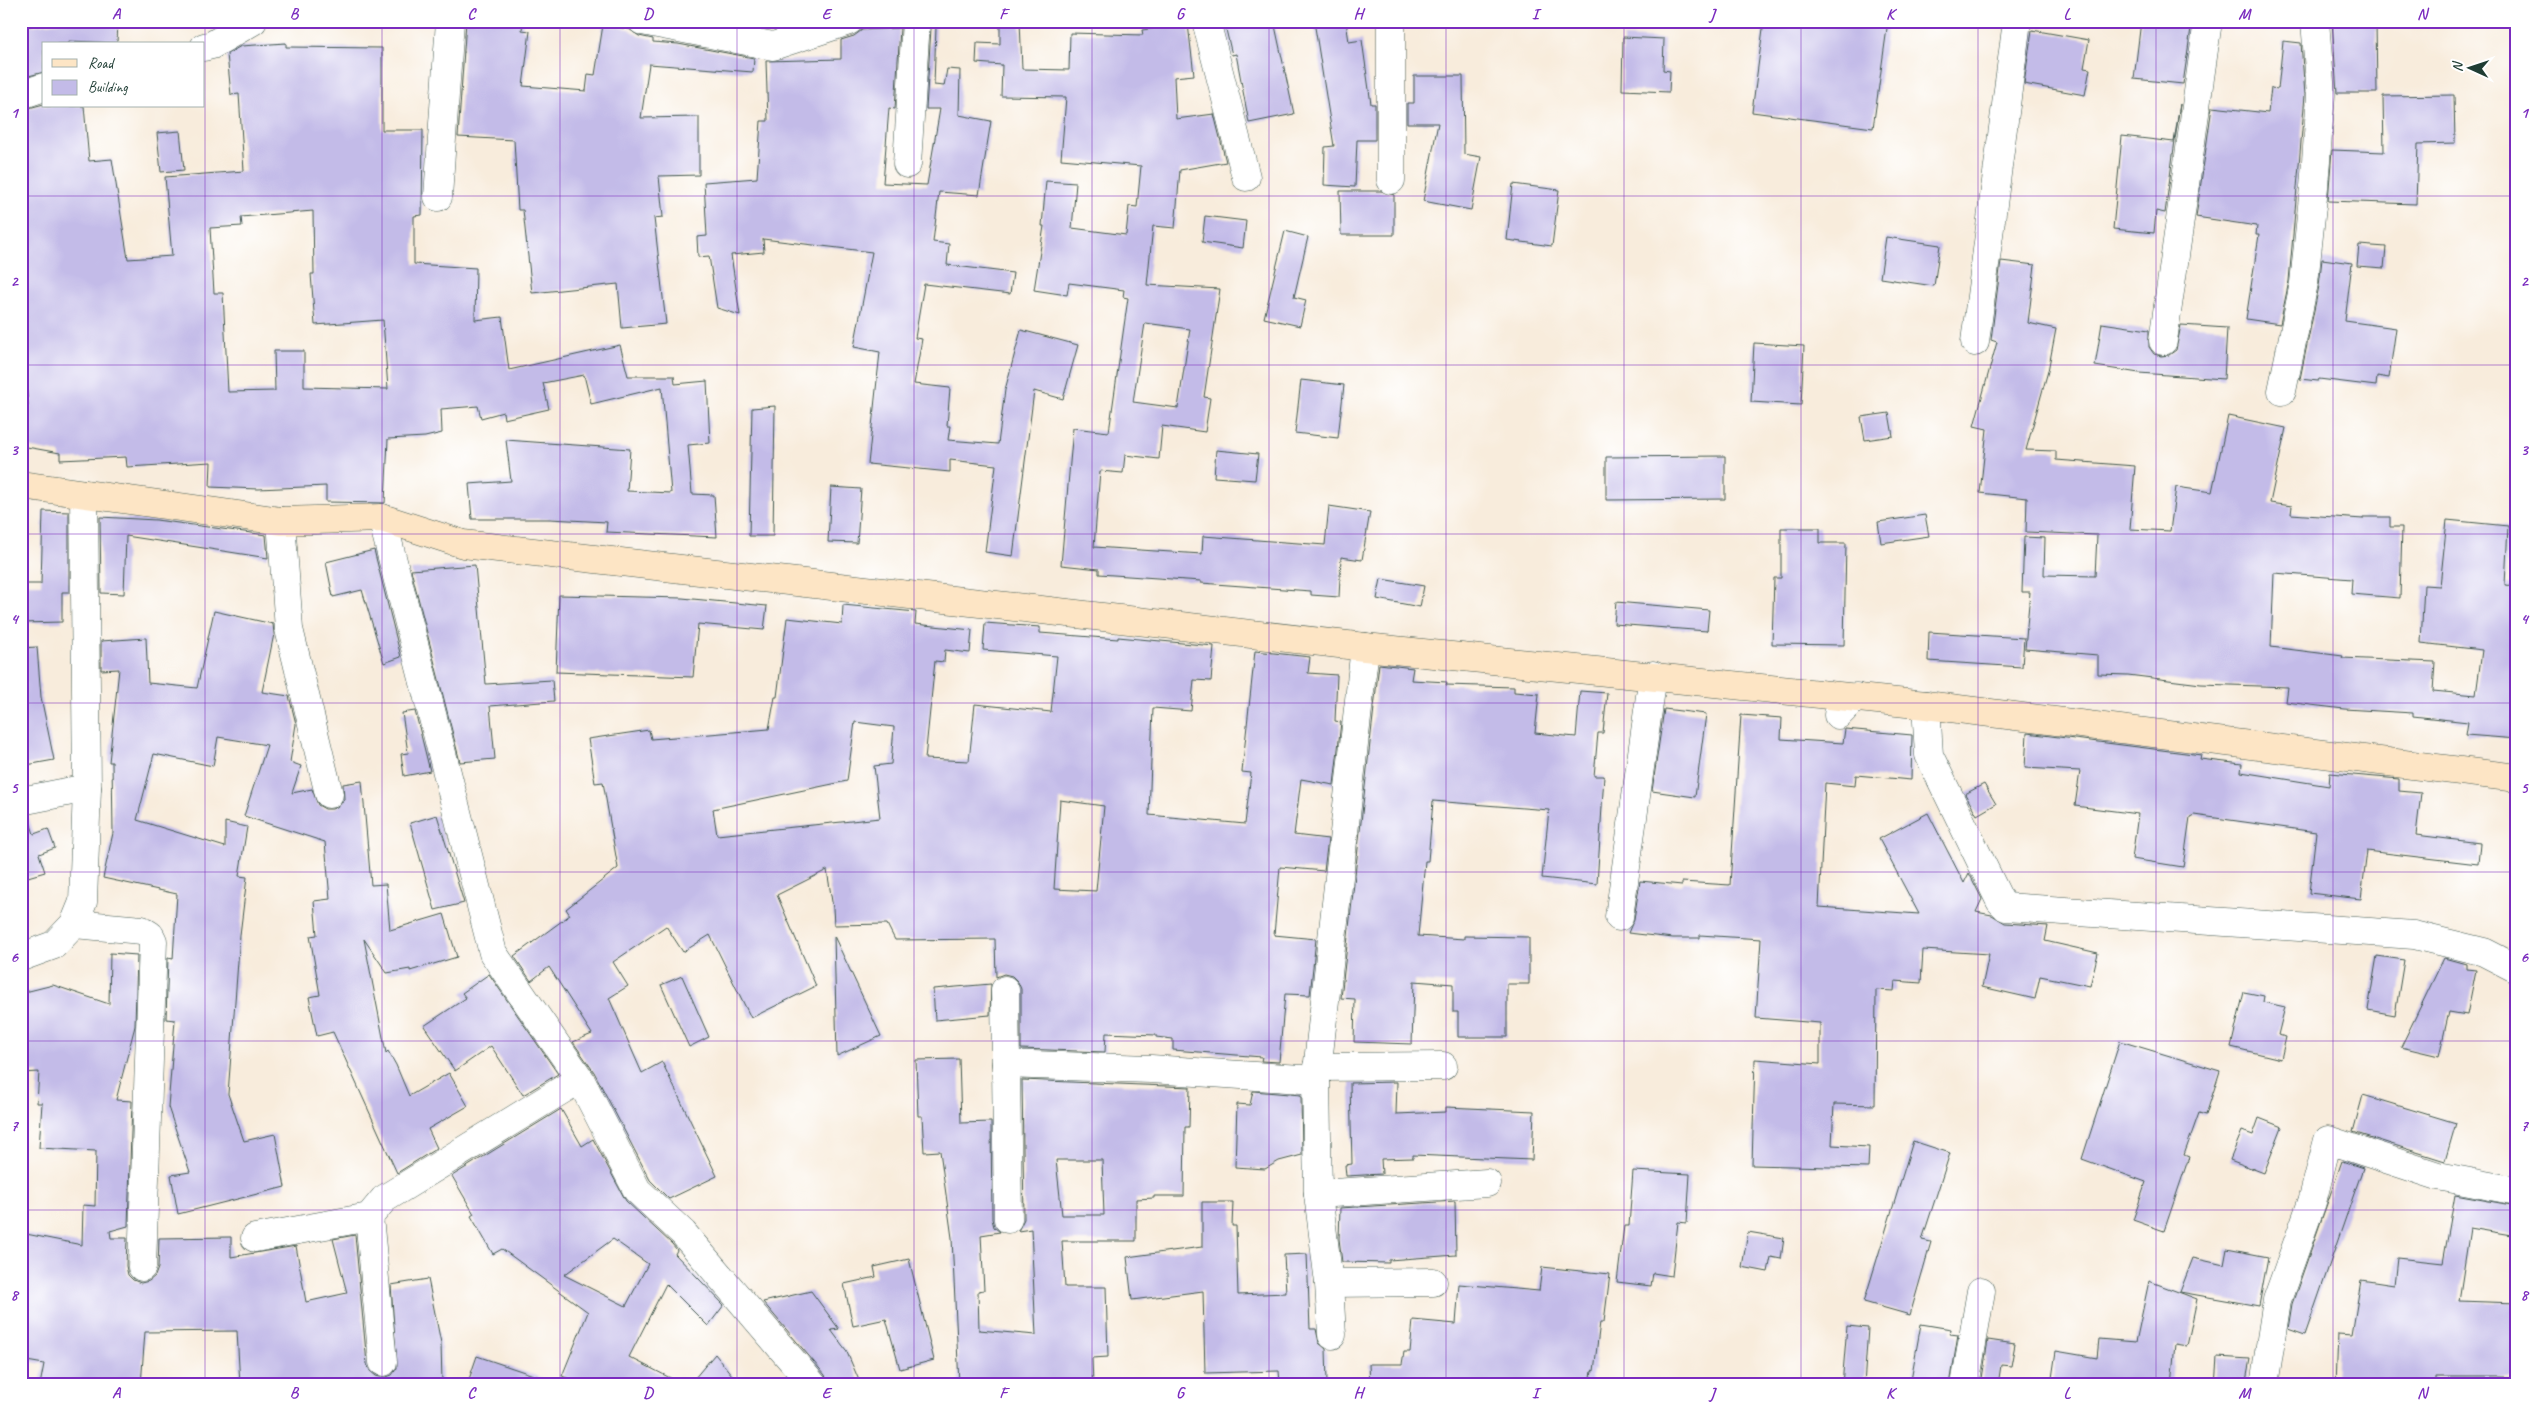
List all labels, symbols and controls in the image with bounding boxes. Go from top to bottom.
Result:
text: A [112,4,122,24]
text: B [290,4,300,24]
text: C [467,4,477,24]
text: D [643,4,654,24]
text: E [822,4,833,24]
text: F [999,4,1010,24]
text: G [1176,4,1186,24]
text: H [1353,4,1365,24]
text: I [1532,4,1542,24]
text: J [1708,4,1717,24]
text: K [1886,4,1898,24]
text: L [2064,4,2072,24]
text: M [2238,4,2252,24]
text: N [2417,4,2430,24]
legend [42,42,205,108]
north arrow [2446,42,2496,92]
text: Road [88,54,115,73]
text: N [2449,60,2466,72]
text: Building [88,78,128,97]
text: 1 [10,103,19,123]
text: 1 [2520,103,2529,123]
text: 2 [10,271,19,291]
text: 2 [2520,271,2529,291]
text: 3 [10,440,19,460]
text: 3 [2520,440,2529,460]
text: 4 [10,609,19,629]
text: 4 [2520,609,2529,629]
text: 5 [11,778,20,798]
text: 5 [2521,778,2530,798]
text: 6 [10,947,19,967]
text: 6 [2520,947,2529,967]
text: 7 [10,1116,19,1136]
text: 7 [2520,1116,2529,1136]
text: 8 [10,1285,19,1305]
text: 8 [2520,1285,2529,1305]
text: A [112,1383,122,1403]
text: B [290,1383,300,1403]
text: C [467,1383,477,1403]
text: D [643,1383,654,1403]
text: E [822,1383,833,1403]
text: F [999,1383,1010,1403]
text: G [1176,1383,1186,1403]
text: H [1353,1383,1365,1403]
text: I [1532,1383,1542,1403]
text: J [1708,1383,1717,1403]
text: K [1886,1383,1898,1403]
text: L [2064,1383,2072,1403]
text: M [2238,1383,2252,1403]
text: N [2417,1383,2430,1403]

